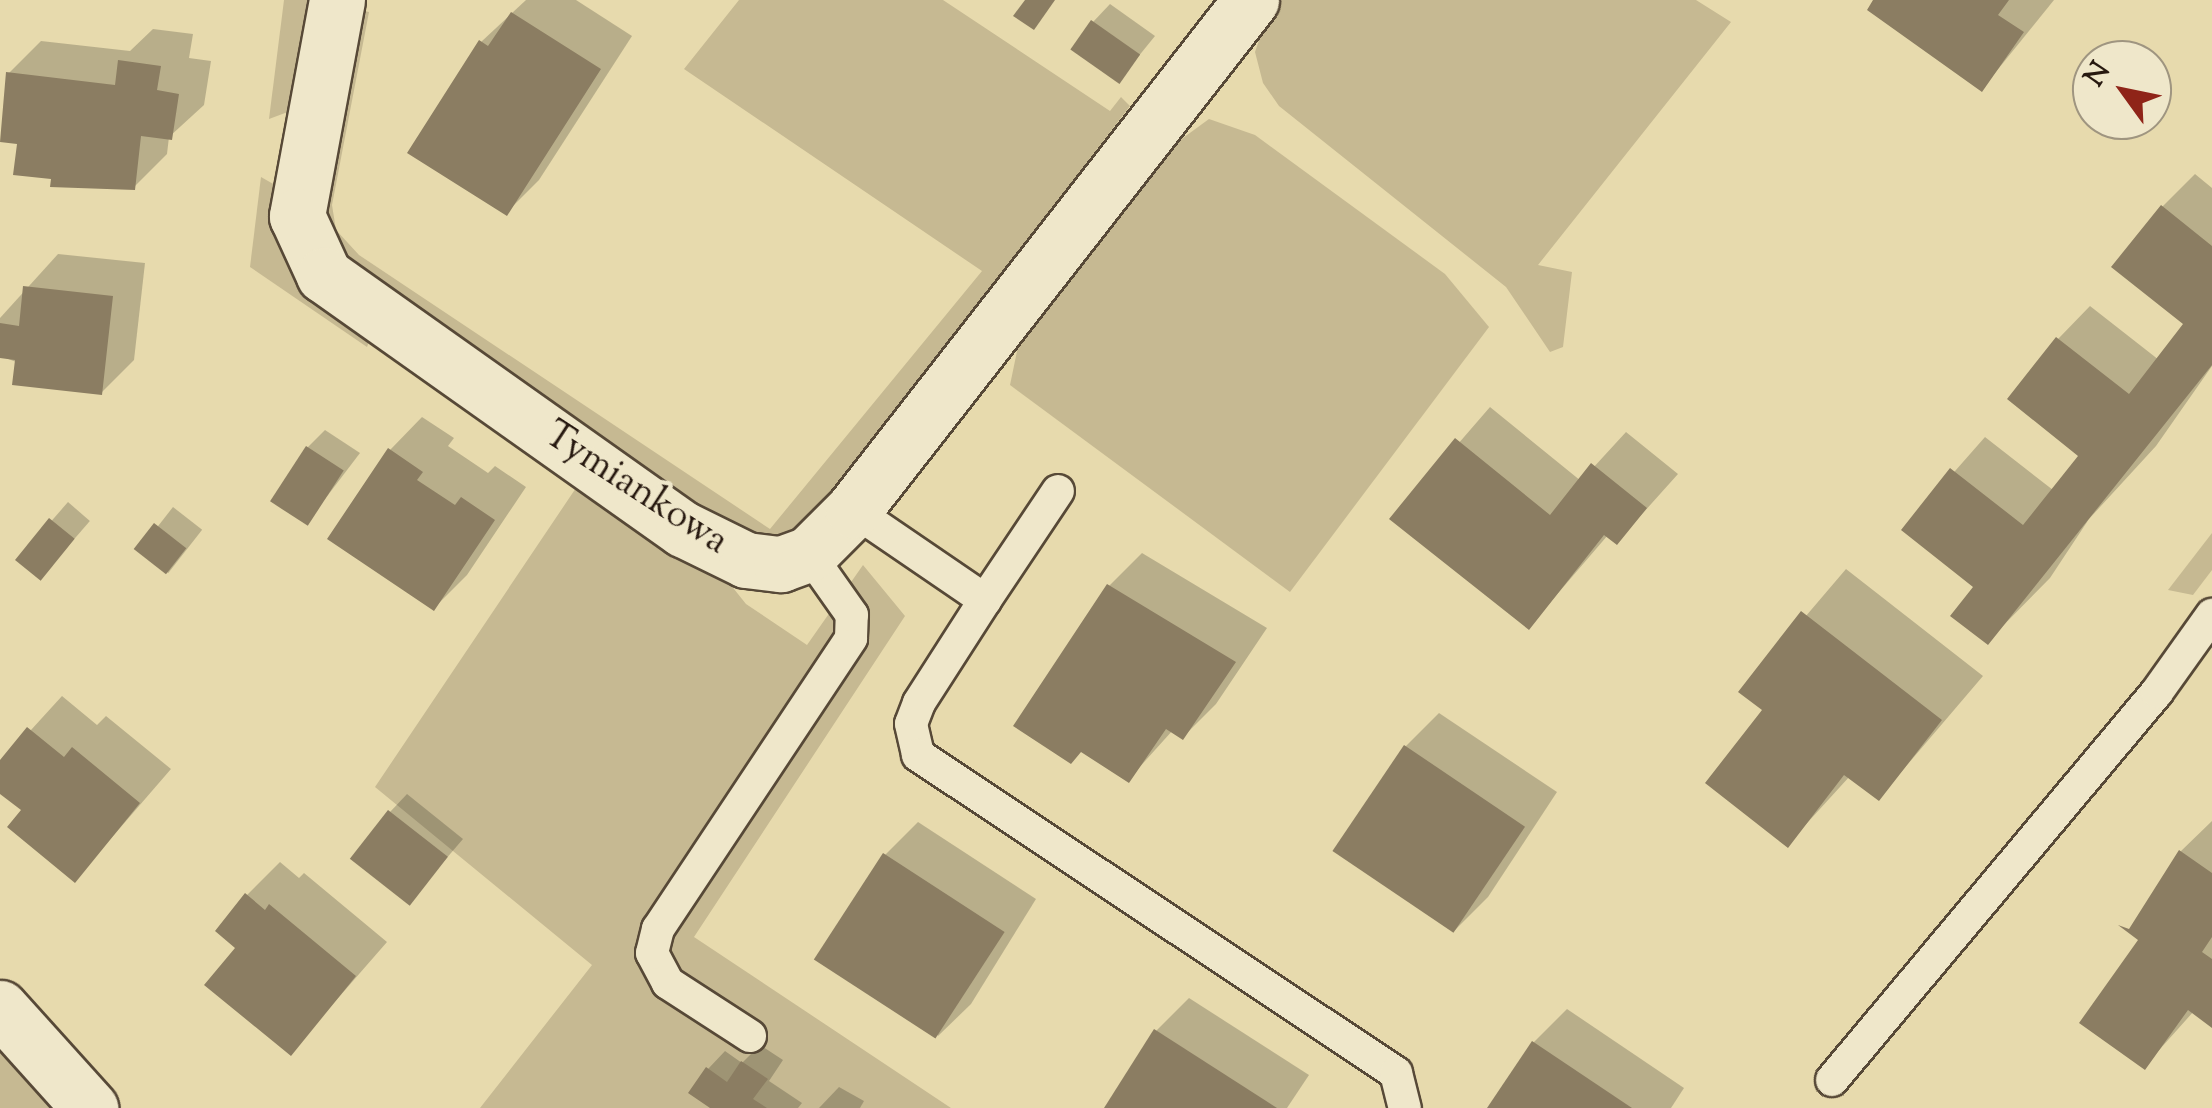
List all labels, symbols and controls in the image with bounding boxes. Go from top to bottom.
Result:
north arrow [2072,40,2172,140]
text: N [2076,54,2121,95]
street label: Tymiankowa [534,414,736,566]

